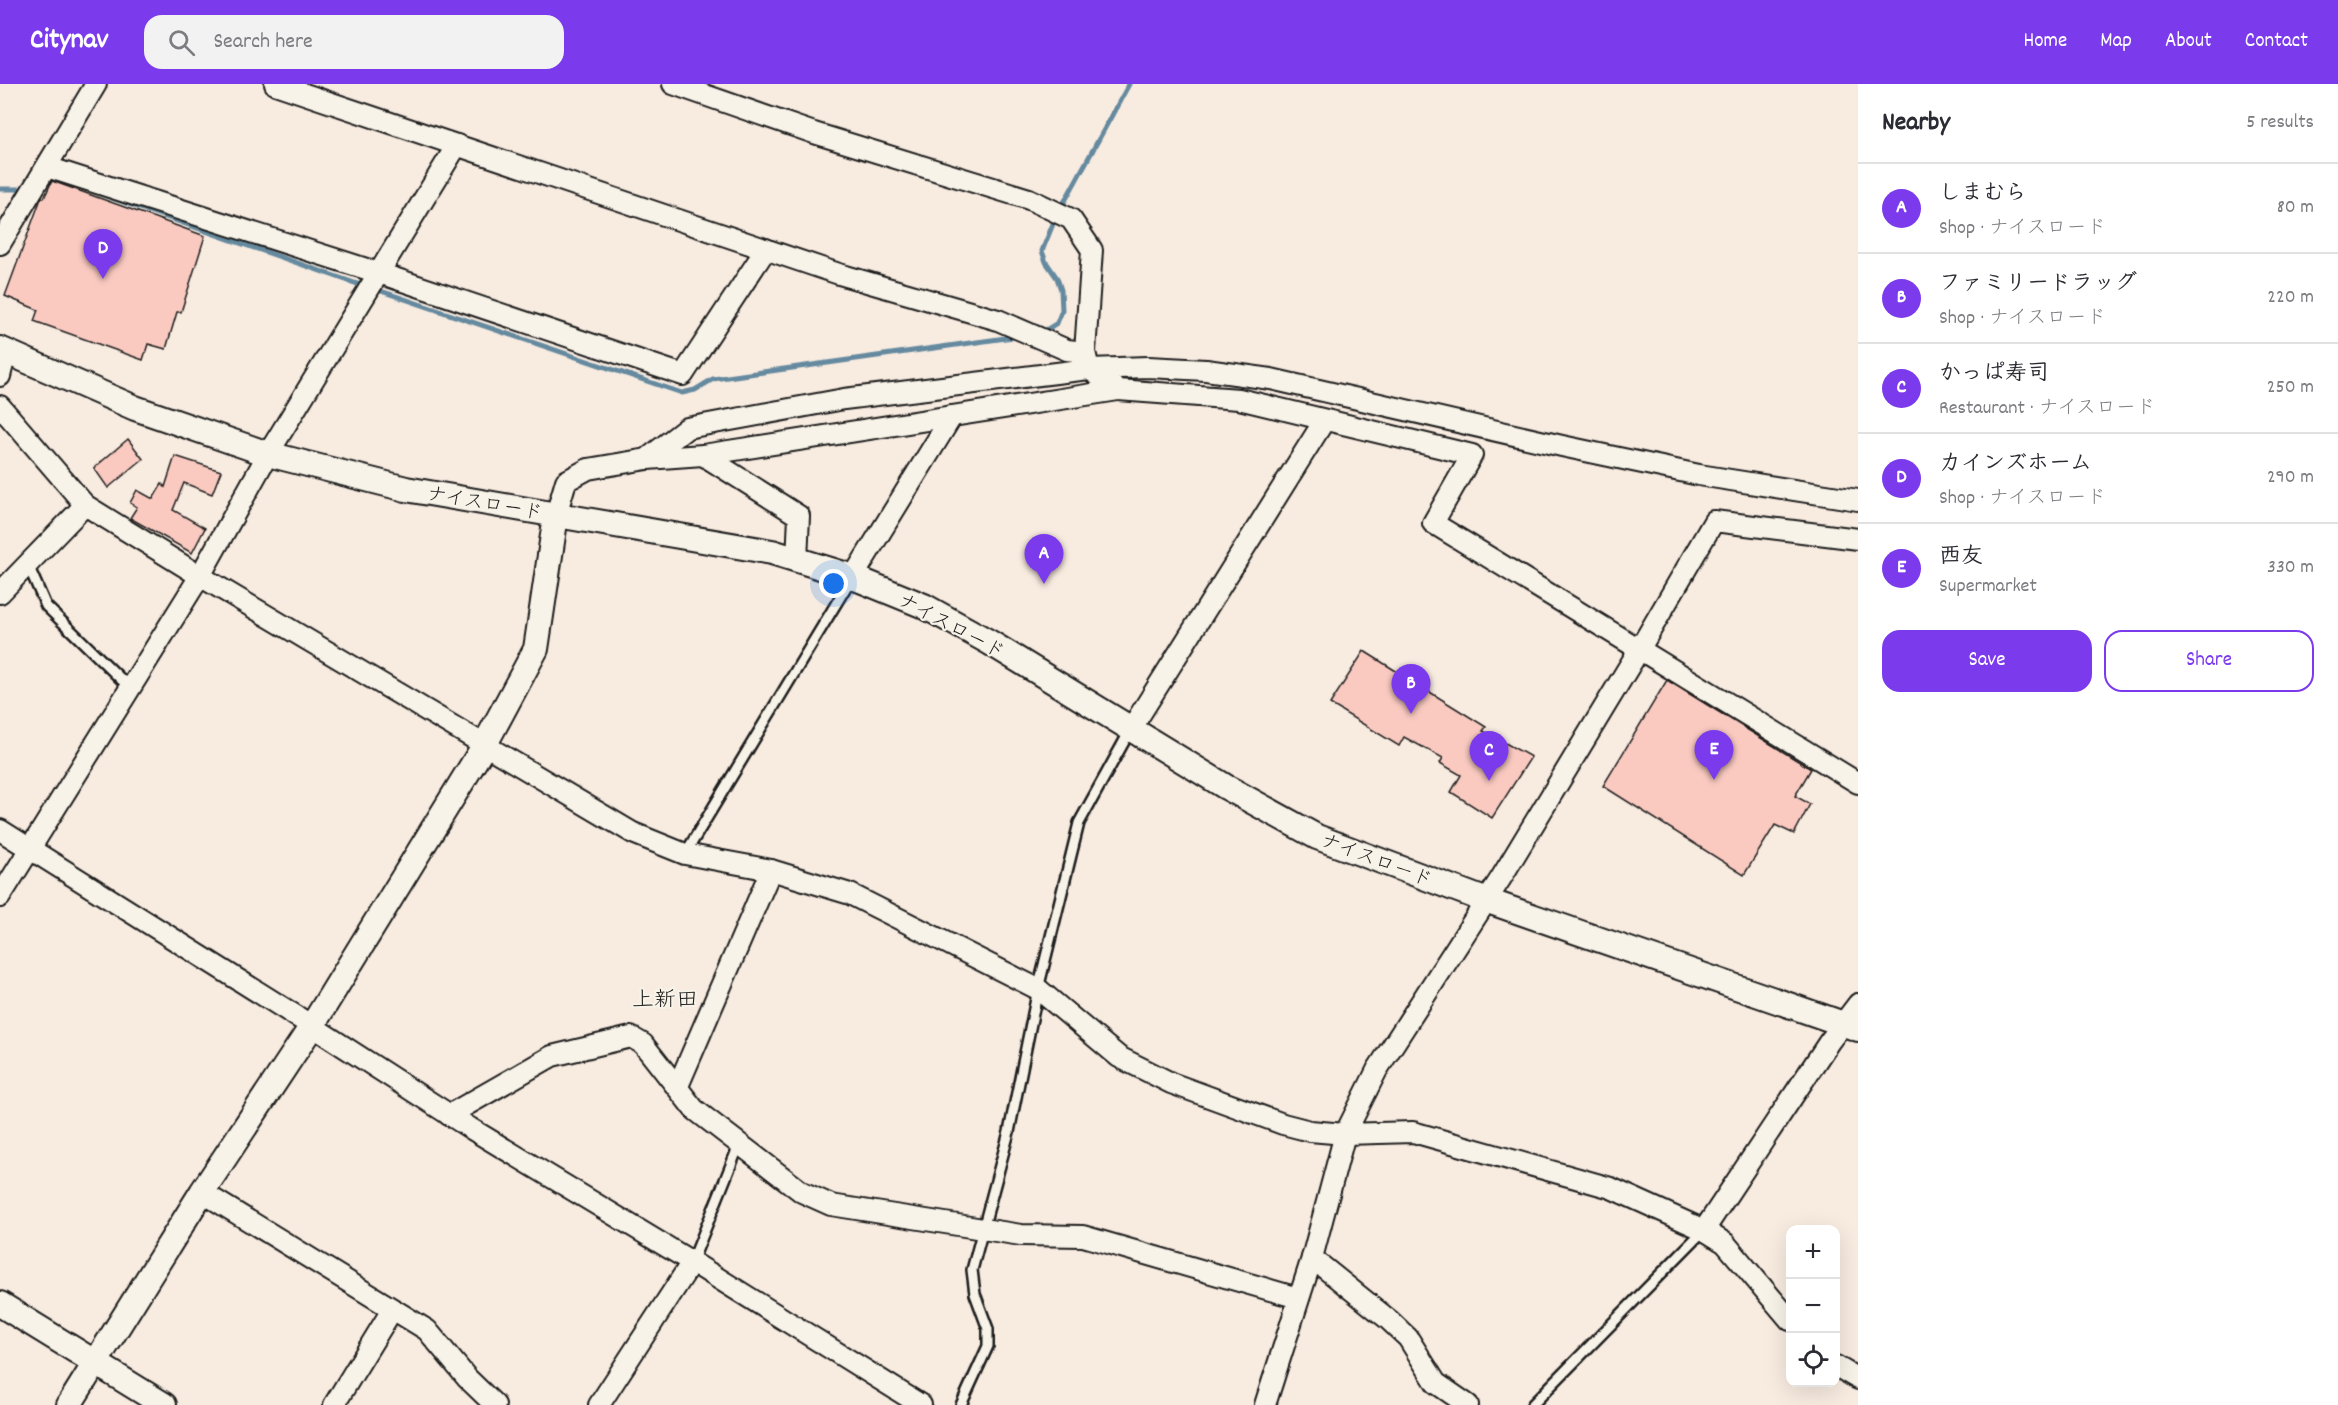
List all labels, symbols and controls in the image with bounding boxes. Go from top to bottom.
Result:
search box [144,15,564,69]
text: Citynav [30,22,108,62]
icon: search [165,26,198,59]
text: Search here [213,27,313,58]
text: Home [2023,27,2067,57]
text: Map [2100,27,2132,57]
text: About [2165,27,2212,57]
text: Contact [2245,27,2308,57]
text: Nearby [1882,105,1950,142]
text: 5 results [2246,109,2314,137]
text: しまむら [1939,179,2027,210]
text: A [1896,194,1907,222]
text: 80 m [2277,194,2314,222]
text: Shop · ナイスロード [1939,215,2106,243]
pin: D [84,230,122,279]
text: ファミリードラッグ [1939,269,2137,300]
text: B [1897,284,1906,312]
text: 220 m [2267,284,2314,312]
text: Shop · ナイスロード [1939,305,2106,333]
text: かっぱ寿司 [1939,359,2049,390]
text: C [1897,374,1906,402]
text: 250 m [2267,374,2314,402]
text: Restaurant · ナイスロード [1939,395,2156,423]
text: カインズホーム [1939,449,2092,480]
text: D [1896,464,1907,492]
text: 290 m [2267,464,2314,492]
street label: ナイスロード [424,481,545,529]
text: Shop · ナイスロード [1939,485,2106,513]
pin: A [1024,534,1064,584]
text: 西友 [1939,542,1983,573]
text: E [1897,554,1906,582]
text: 330 m [2267,554,2314,582]
your location [819,569,848,598]
text: Supermarket [1939,573,2037,601]
street label: ナイスロード [892,588,1009,668]
button: Save [1882,630,2092,692]
button: Share [2104,630,2314,692]
pin: B [1392,664,1430,714]
pin: E [1694,730,1734,780]
pin: C [1470,732,1508,781]
street label: ナイスロード [1316,828,1436,896]
district label: 上新田 [632,986,698,1017]
map controls [1786,1225,1840,1387]
button: + [1786,1225,1840,1279]
button: − [1786,1279,1840,1333]
button: locate [1786,1333,1840,1387]

